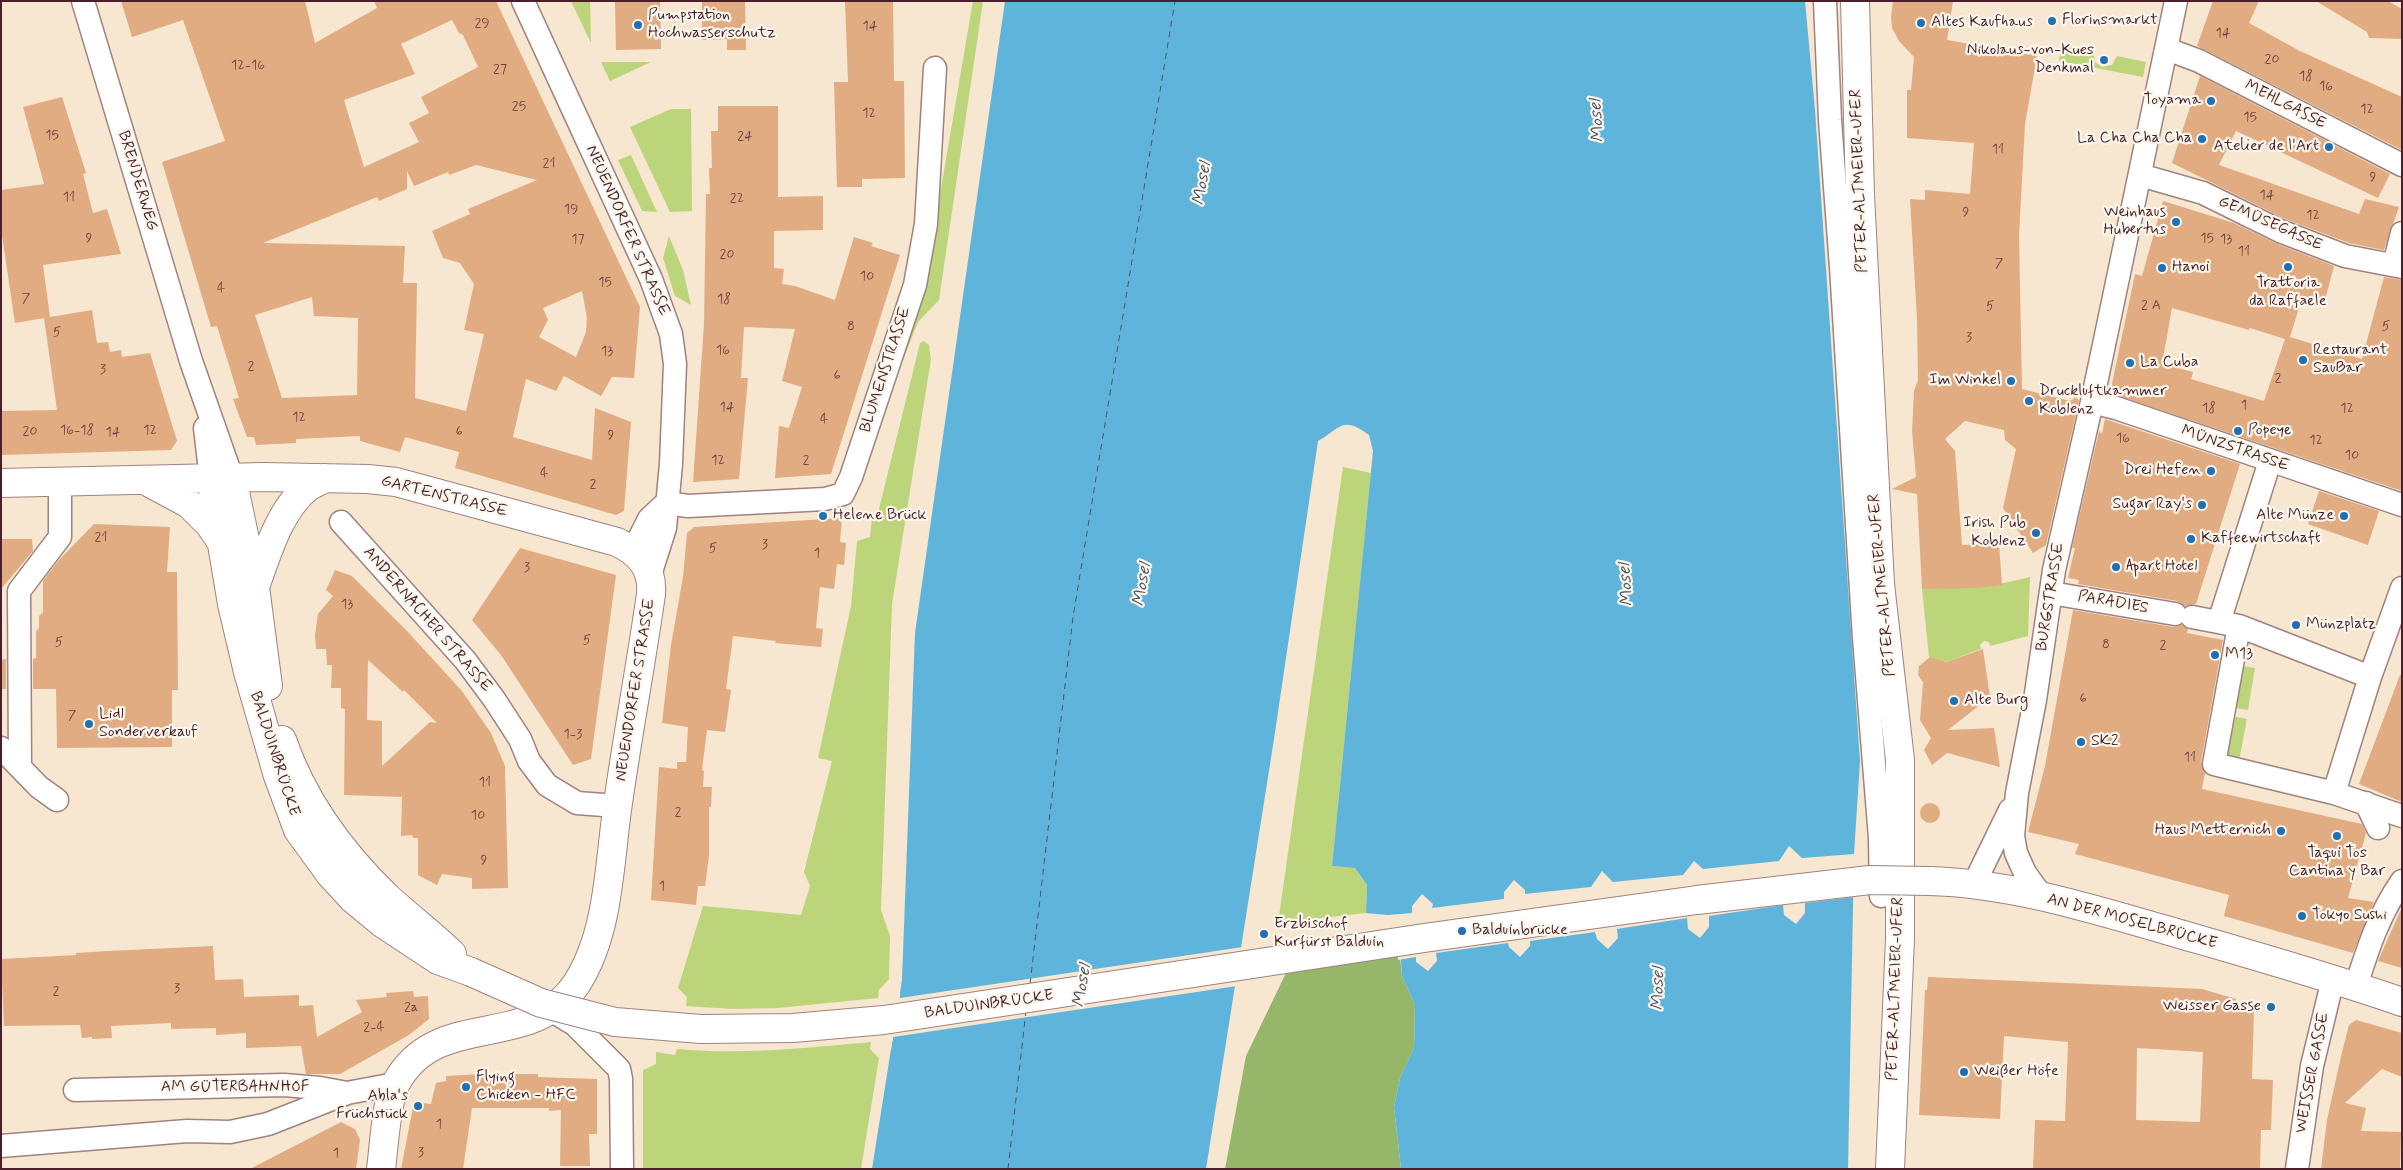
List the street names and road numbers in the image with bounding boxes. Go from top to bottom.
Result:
street label: MEHLGASSE [2241,76,2329,134]
street label: PETER-ALTMEIER-UFER [1847,89,1873,273]
street label: BRENDERWEG [113,129,161,233]
street label: NEUENDORFER STRASSE [581,143,673,319]
street label: GEMÜSEGASSE [2215,192,2325,256]
street label: BLUMENSTRASSE [857,305,915,435]
street label: MÜNZSTRASSE [2179,422,2291,476]
street label: GARTENSTRASSE [379,472,509,522]
street label: PETER-ALTMEIER-UFER [1865,493,1901,677]
street label: BURGSTRASSE [2033,541,2069,653]
street label: ANDERNACHER STRASSE [359,543,495,697]
street label: PARADIES [2076,587,2150,619]
street label: NEUENDORFER STRASSE [612,597,660,783]
street label: BALDUINBRÜCKE [245,689,303,819]
street label: AN DER MOSELBRÜCKE [2045,890,2219,954]
street label: PETER-ALTMEIER-UFER [1883,897,1909,1081]
street label: BALDUINBRÜCKE [923,986,1055,1024]
street label: WEISSER GASSE [2292,1011,2334,1135]
street label: AM GÜTERBAHNHOF [161,1078,309,1098]

